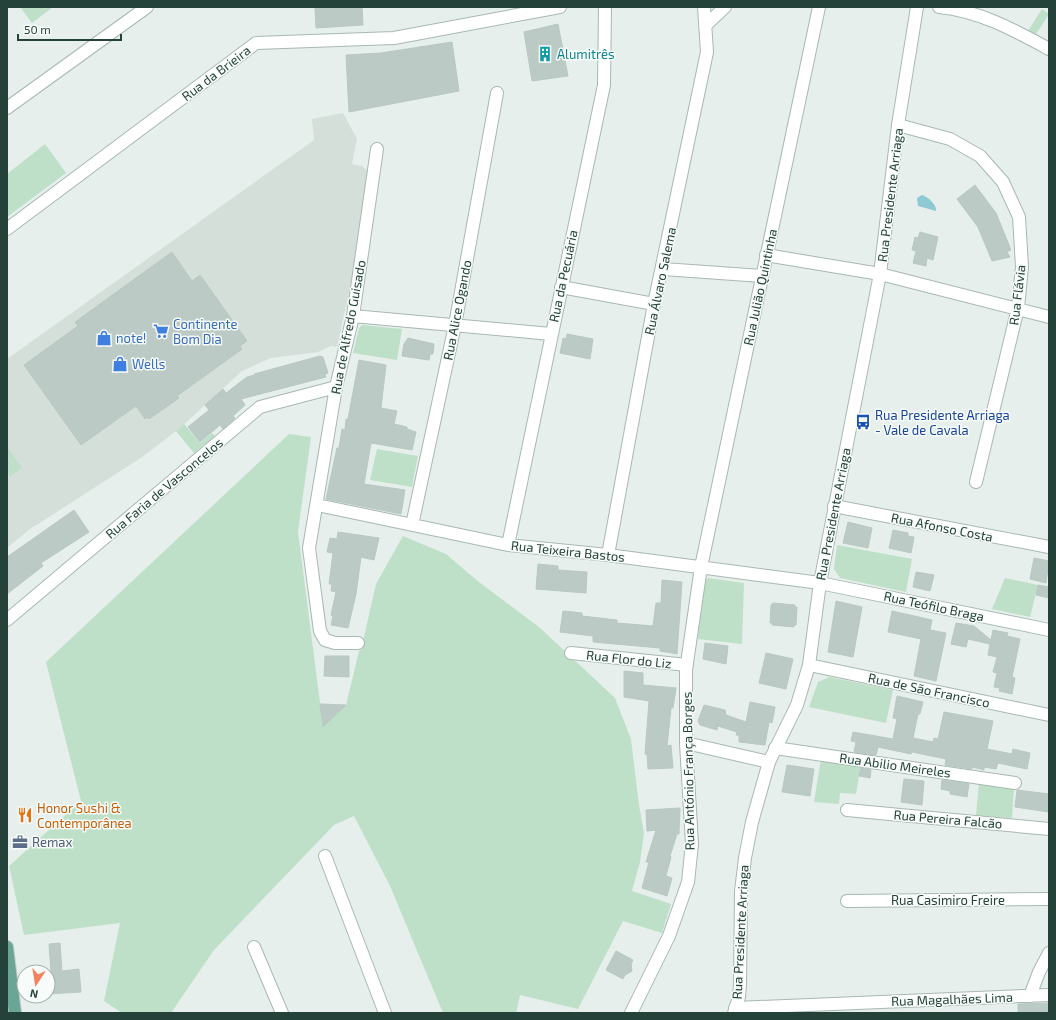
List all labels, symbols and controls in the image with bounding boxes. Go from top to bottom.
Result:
scale bar [18,16,121,42]
text: 50 m [24,22,51,36]
street label: Rua da Brieira [178,42,254,104]
building icon: Alumitrês [536,45,554,63]
place label: Alumitrês [557,46,615,62]
street label: Rua Presidente Arriaga [874,127,906,263]
street label: Rua Álvaro Salema [640,225,679,336]
street label: Rua Julião Quintinha [740,227,780,347]
street label: Rua da Pecuária [545,228,581,324]
street label: Rua de Alfredo Guisado [327,258,369,396]
street label: Rua Alice Ogando [439,258,475,362]
street label: Rua Flávia [1005,264,1029,326]
place label: Continente Bom Dia [173,316,238,347]
supermarket icon: Continente Bom Dia [152,322,170,340]
shop icon: note! [95,329,113,347]
place label: note! [116,330,146,346]
shop icon: Wells [111,355,129,373]
place label: Wells [132,356,165,372]
place label: Rua Presidente Arriaga - Vale de Cavala [875,407,1010,438]
bus stop icon: Rua Presidente Arriaga - Vale de Cavala [854,413,872,431]
street label: Rua Faria de Vasconcelos [102,434,226,542]
street label: Rua Presidente Arriaga [812,446,854,582]
street label: Rua Afonso Costa [890,509,994,545]
street label: Rua Teixeira Bastos [510,537,626,565]
street label: Rua Teófilo Braga [882,588,986,624]
street label: Rua Flor do Liz [585,647,673,671]
street label: Rua de São Francisco [867,669,991,711]
street label: Rua António França Borges [679,692,698,850]
street label: Rua Abilio Meireles [838,749,952,781]
place label: Honor Sushi & Contemporânea [37,800,132,831]
restaurant icon: Honor Sushi & Contemporânea [16,806,34,824]
street label: Rua Pereira Falcão [893,806,1003,832]
office icon: Remax [11,833,29,851]
place label: Remax [32,834,72,850]
street label: Rua Presidente Arriaga [728,864,752,1000]
street label: Rua Casimiro Freire [891,892,1005,908]
north arrow [16,964,56,1004]
text: N [29,987,39,1001]
street label: Rua Magalhães Lima [891,989,1013,1009]

